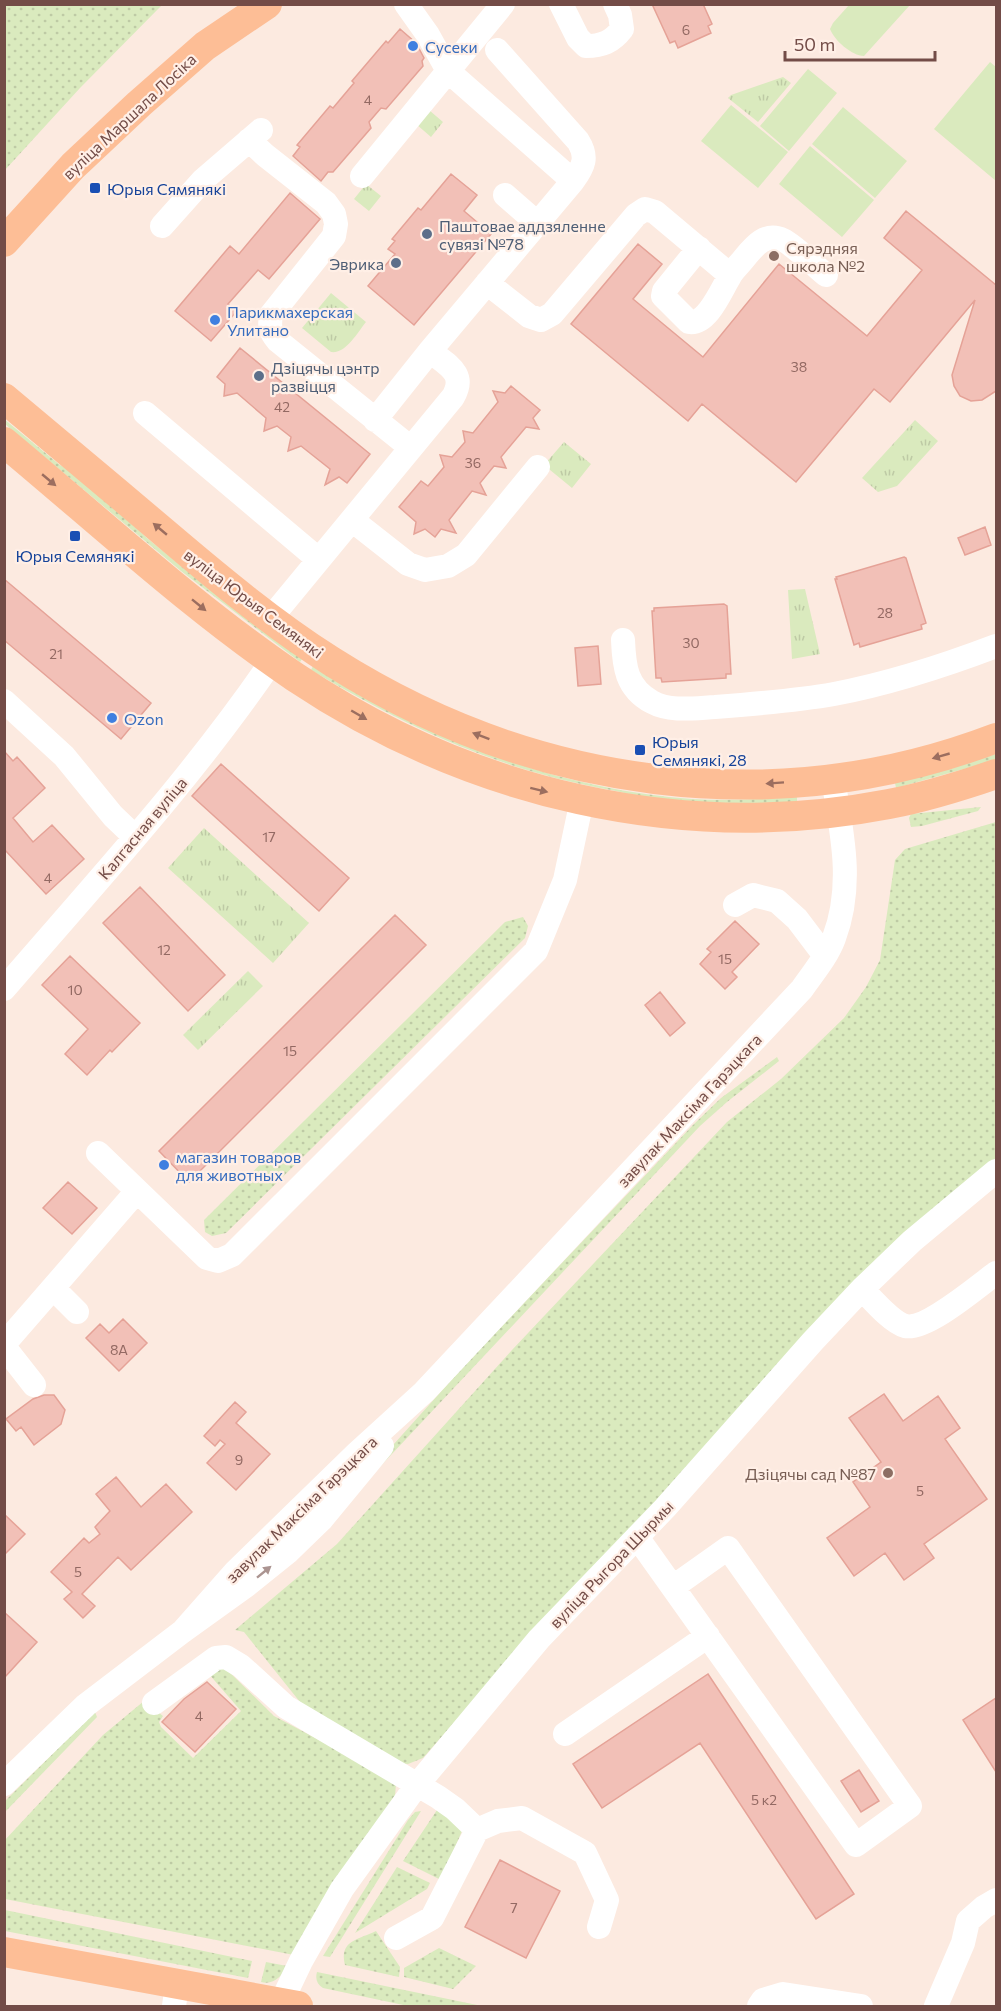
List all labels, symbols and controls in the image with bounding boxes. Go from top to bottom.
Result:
house number: 6 [682,21,690,38]
scale bar [785,24,935,62]
text: 50 m [794,33,835,55]
place label: Сусеки [425,37,478,56]
marker: Сусеки [406,39,420,53]
street label: вуліца Маршала Лосіка [58,49,200,183]
house number: 4 [364,91,373,108]
place label: Юрыя Сямянякі [107,179,226,198]
marker: Юрыя Сямянякі [88,181,102,195]
place label: Паштовае аддзяленне сувязі №78 [439,216,606,253]
marker: Паштовае аддзяленне сувязі №78 [420,227,434,241]
place label: Сярэдняя школа №2 [786,238,865,275]
marker: Сярэдняя школа №2 [767,249,781,263]
place label: Эврика [329,254,384,273]
marker: Эврика [389,256,403,270]
place label: Парикмахерская Улитано [227,302,353,339]
marker: Парикмахерская Улитано [208,313,222,327]
place label: Дзіцячы цэнтр развіцця [271,358,380,395]
house number: 38 [791,358,807,375]
marker: Дзіцячы цэнтр развіцця [252,369,266,383]
house number: 42 [274,398,290,415]
house number: 36 [465,454,481,471]
one-way arrow [41,473,56,486]
one-way arrow [153,523,168,536]
marker: Юрыя Семянякі [68,529,82,543]
street label: вуліца Юрыя Семянякі [181,544,327,662]
place label: Юрыя Семянякі [15,546,135,565]
one-way arrow [191,598,207,611]
house number: 28 [877,604,893,621]
house number: 30 [682,634,700,651]
house number: 21 [49,645,63,662]
place label: Ozon [124,709,164,728]
one-way arrow [351,710,368,720]
marker: Ozon [105,711,119,725]
one-way arrow [472,731,490,741]
place label: Юрыя Семянякі, 28 [652,732,747,769]
marker: Юрыя Семянякі, 28 [633,743,647,757]
one-way arrow [932,752,950,761]
street label: Калгасная вуліца [94,773,190,883]
one-way arrow [765,779,784,788]
one-way arrow [530,785,548,795]
house number: 17 [262,828,276,845]
house number: 4 [44,869,53,886]
house number: 12 [157,941,171,958]
house number: 15 [718,950,732,967]
house number: 10 [67,981,83,998]
street label: завулак Максіма Гарэцкага [613,1029,765,1191]
house number: 15 [283,1042,297,1059]
place label: магазин товаров для животных [176,1147,301,1184]
marker: магазин товаров для животных [157,1158,171,1172]
house number: 8А [110,1341,128,1358]
street label: завулак Максіма Гарэцкага [222,1432,380,1586]
house number: 9 [235,1451,243,1468]
place label: Дзіцячы сад №87 [745,1464,876,1483]
marker: Дзіцячы сад №87 [881,1466,895,1480]
house number: 5 [916,1482,924,1499]
street label: вуліца Рыгора Шырмы [545,1496,677,1632]
house number: 5 [74,1563,82,1580]
one-way arrow [257,1566,272,1578]
house number: 4 [195,1707,204,1724]
house number: 5 к2 [751,1791,777,1808]
house number: 7 [510,1899,518,1916]

